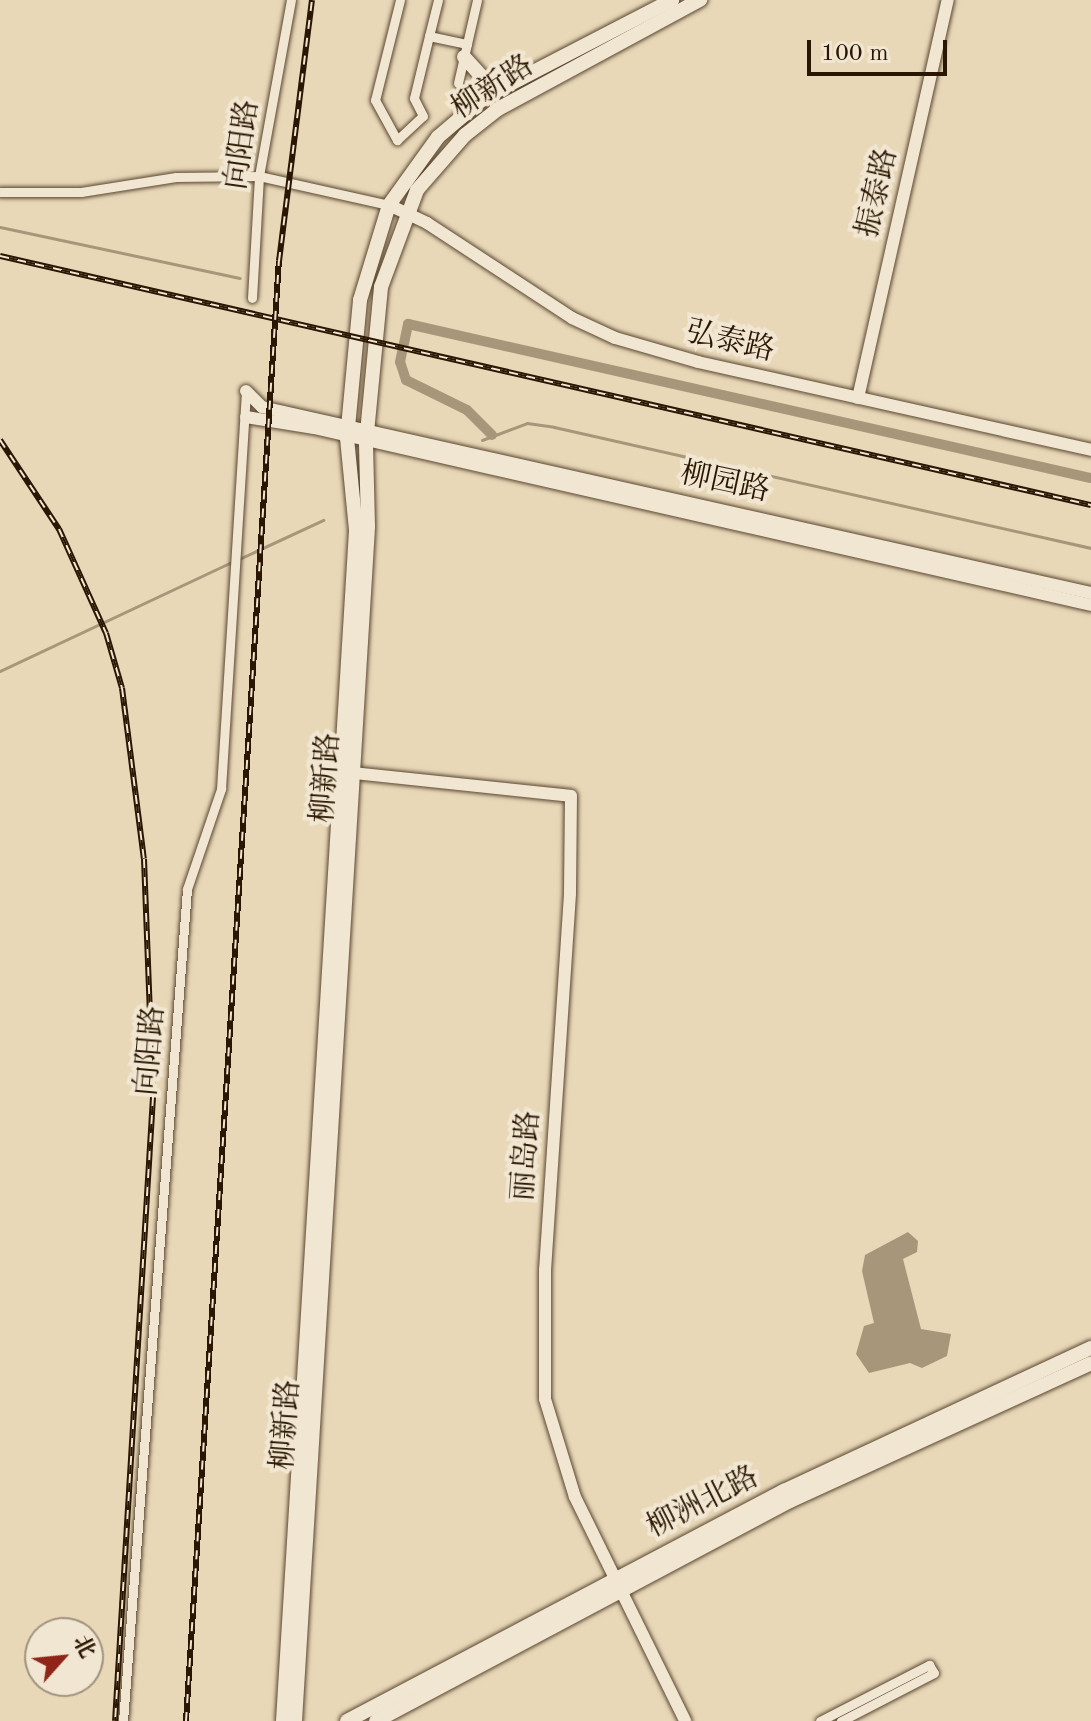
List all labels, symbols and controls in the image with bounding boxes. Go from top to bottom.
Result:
scale bar [811,24,951,74]
text: 100 m [821,42,889,66]
street label: 柳新路 [445,48,541,128]
street label: 向阳路 [219,98,267,192]
street label: 振泰路 [850,145,906,241]
street label: 弘泰路 [682,314,778,370]
street label: 柳园路 [677,456,773,510]
street label: 柳新路 [306,732,348,824]
street label: 向阳路 [129,1005,173,1097]
street label: 丽岛路 [506,1110,548,1202]
street label: 柳新路 [266,1379,308,1471]
street label: 柳洲北路 [641,1460,765,1546]
north arrow [24,1617,104,1697]
text: 北 [69,1632,98,1662]

